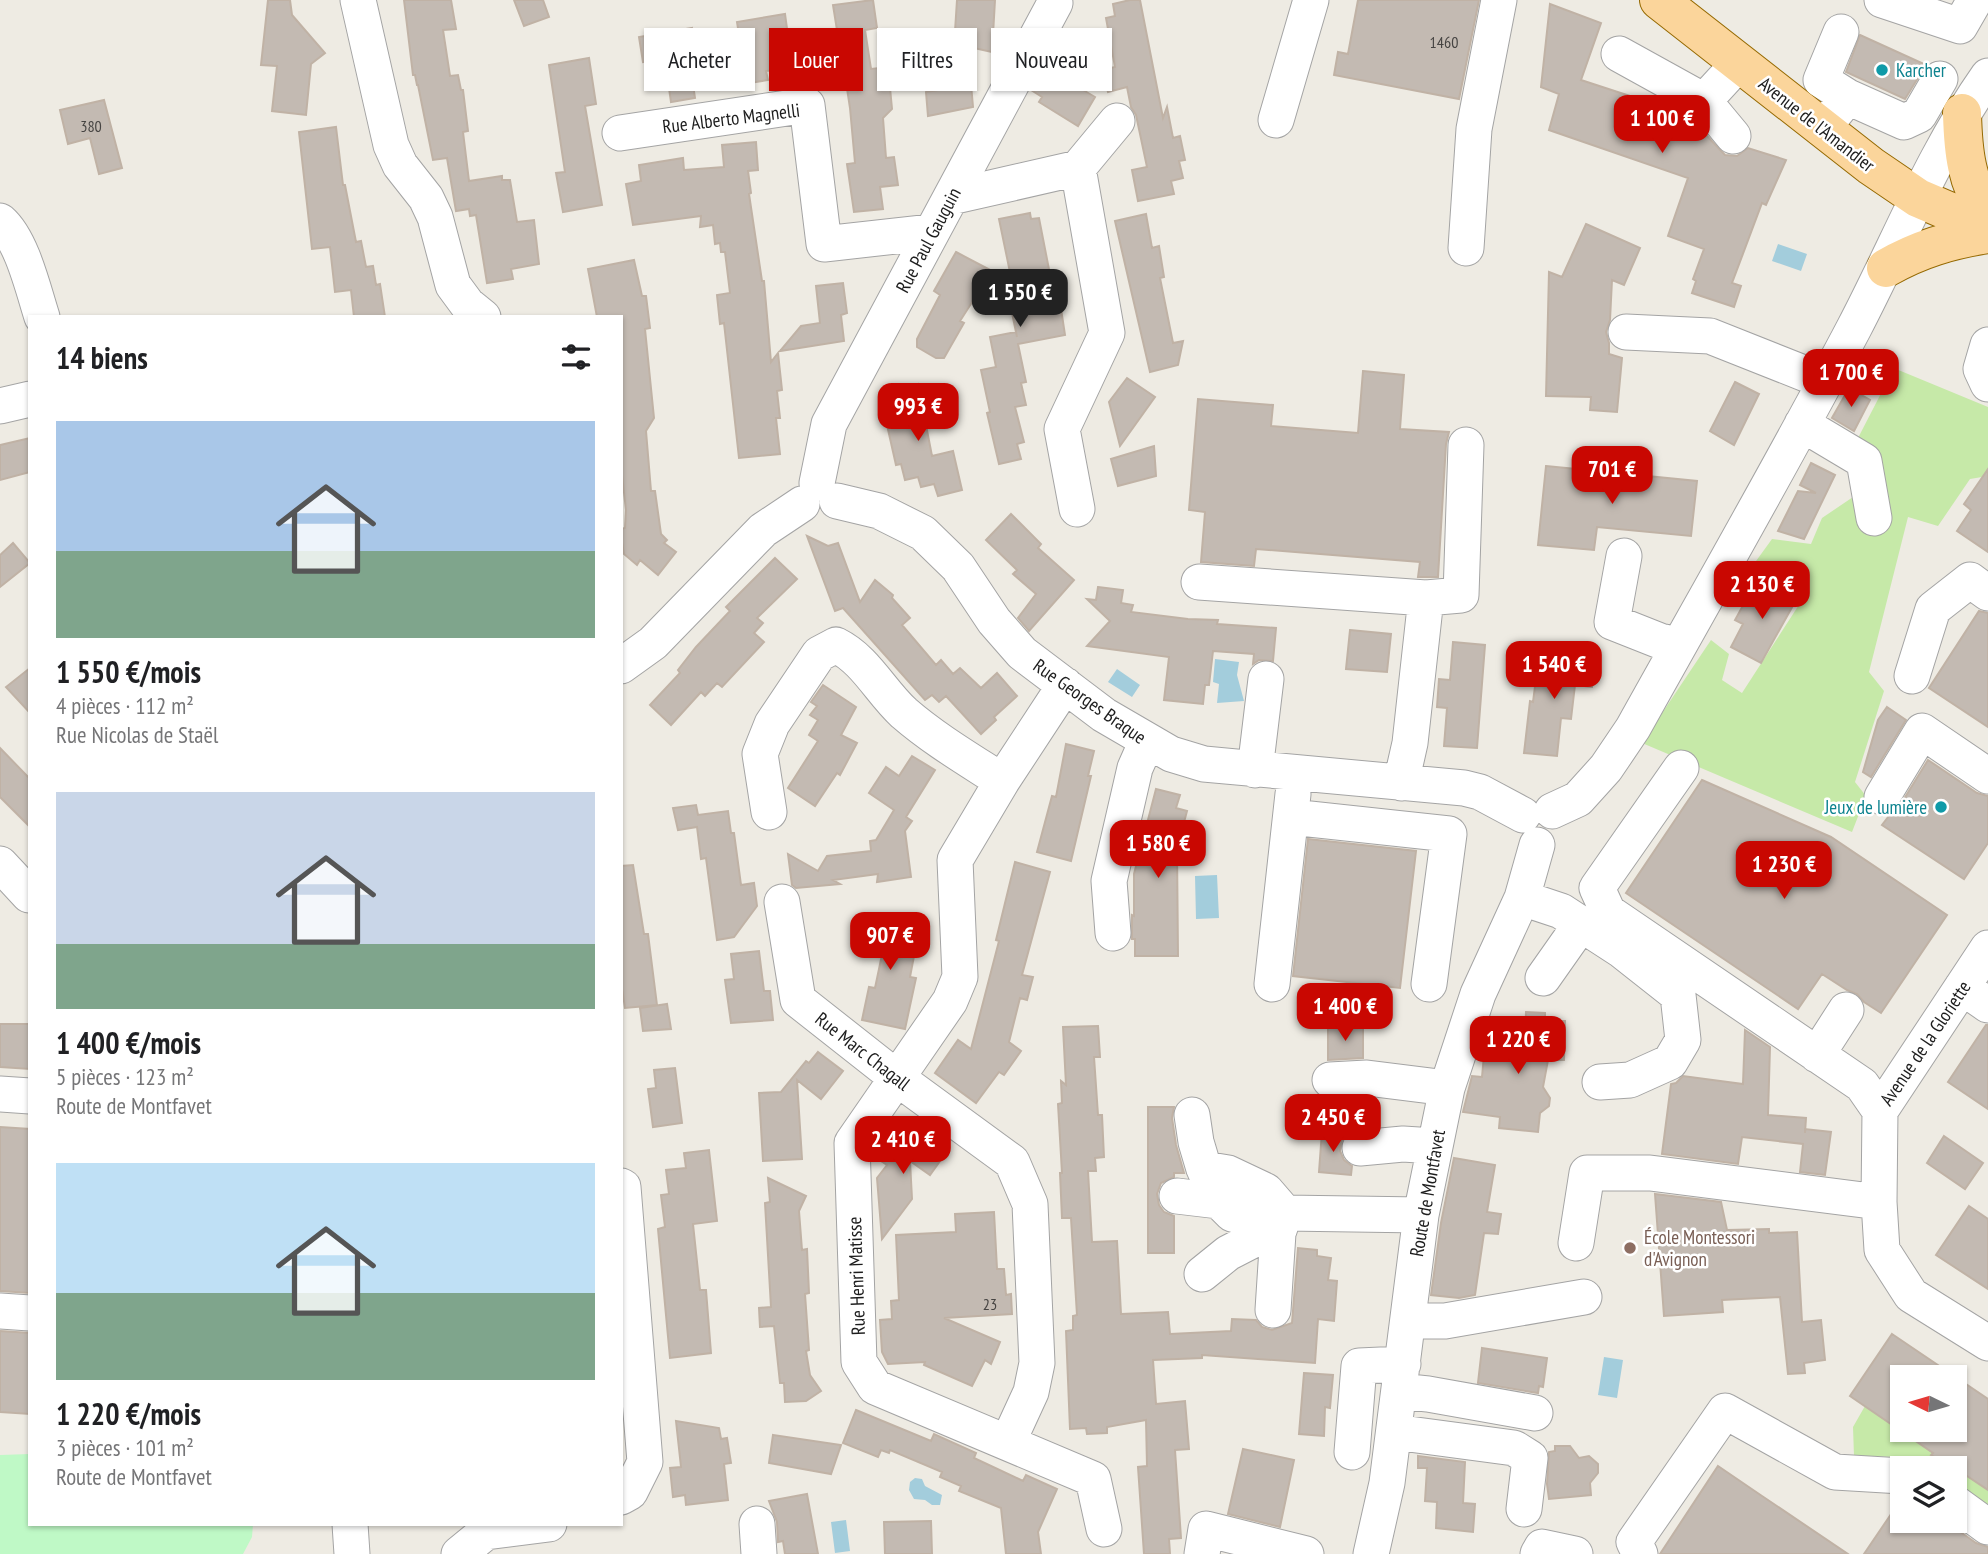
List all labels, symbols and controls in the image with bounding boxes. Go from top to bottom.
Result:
chip: Acheter [644,28,755,91]
chip: Louer [769,28,863,91]
chip: Filtres [877,28,977,91]
chip: Nouveau [991,28,1112,91]
house number: 1460 [1430,32,1458,52]
place label: Karcher [1896,58,1947,82]
marker: Karcher [1874,62,1890,78]
street label: Avenue de l'Amandier [1754,71,1881,177]
pin: 1 100 € [1597,96,1727,155]
street label: Rue Alberto Magnelli [661,98,801,138]
text: 1 100 € [1630,103,1694,132]
house number: 380 [80,116,102,136]
street label: Rue Paul Gauguin [890,183,966,297]
pin: 1 550 € [955,270,1085,329]
text: 1 550 € [988,277,1052,306]
text: 14 biens [56,338,148,377]
icon: filters [557,338,595,376]
pin: 1 700 € [1786,350,1916,409]
text: 1 700 € [1819,357,1883,386]
pin: 993 € [869,384,967,443]
text: 993 € [894,391,942,420]
pin: 701 € [1563,447,1661,506]
text: 701 € [1588,454,1636,483]
icon: home [263,466,389,592]
pin: 2 130 € [1697,562,1827,621]
text: 2 130 € [1730,569,1794,598]
pin: 1 540 € [1489,642,1619,701]
text: 1 540 € [1522,649,1586,678]
text: 1 550 €/mois [56,652,201,691]
street label: Rue Georges Braque [1029,653,1151,749]
text: 4 pièces · 112 m² [56,691,194,720]
text: Rue Nicolas de Staël [56,720,218,749]
place label: Jeux de lumière [1824,795,1927,819]
marker: Jeux de lumière [1933,799,1949,815]
pin: 1 580 € [1093,820,1223,880]
text: 1 580 € [1126,828,1190,857]
icon: home [263,837,389,963]
pin: 1 230 € [1719,842,1849,901]
text: 1 230 € [1752,849,1816,878]
pin: 907 € [841,912,939,972]
text: 907 € [866,920,914,949]
street label: Avenue de la Gloriette [1874,976,1976,1110]
pin: 1 400 € [1280,984,1410,1043]
text: 1 400 € [1313,991,1377,1020]
street label: Rue Marc Chagall [811,1006,916,1096]
pin: 1 220 € [1453,1016,1583,1076]
text: 1 400 €/mois [56,1023,201,1062]
text: 1 220 € [1486,1024,1550,1053]
text: 5 pièces · 123 m² [56,1062,194,1091]
text: Route de Montfavet [56,1091,212,1120]
pin: 2 450 € [1268,1094,1398,1154]
text: 2 450 € [1301,1102,1365,1131]
pin: 2 410 € [838,1116,968,1176]
text: 2 410 € [871,1124,935,1153]
street label: Route de Montfavet [1404,1127,1450,1258]
icon: home [263,1208,389,1334]
street label: Rue Henri Matisse [842,1216,870,1336]
place label: École Montessori d'Avignon [1644,1225,1755,1271]
marker: École Montessori d'Avignon [1622,1240,1638,1256]
house number: 23 [983,1294,997,1314]
north arrow [1890,1365,1967,1442]
map controls [1890,1365,1967,1533]
text: 1 220 €/mois [56,1394,201,1433]
text: 3 pièces · 101 m² [56,1433,194,1462]
button: layers [1890,1456,1967,1533]
text: Route de Montfavet [56,1462,212,1491]

